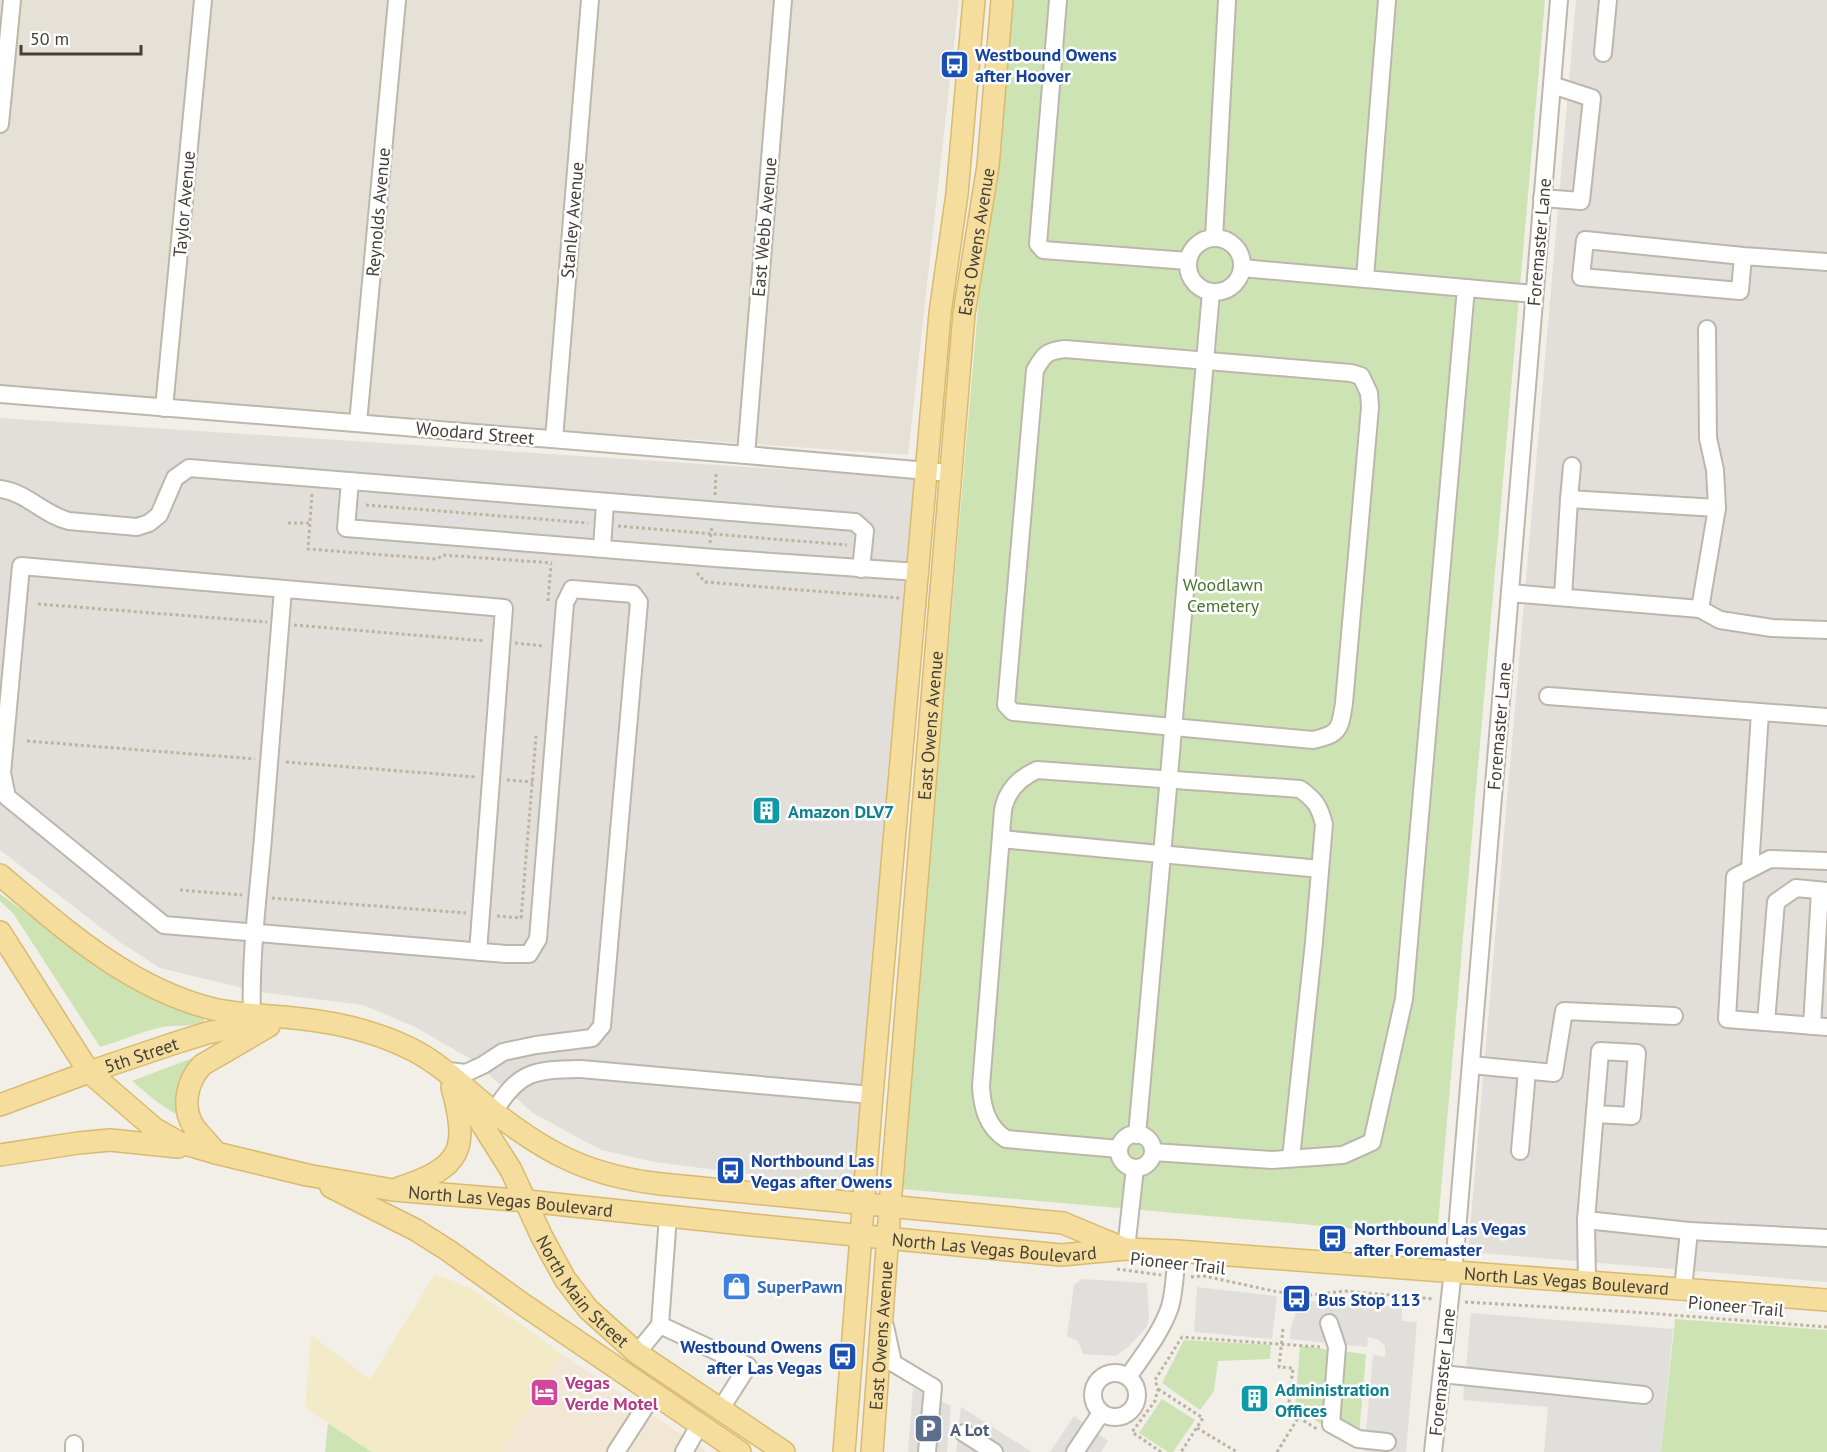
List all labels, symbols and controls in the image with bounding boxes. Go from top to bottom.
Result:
scale bar [21,18,141,56]
text: 50 m [30,27,69,50]
place label: Westbound Owens after Hoover [975,43,1117,87]
bus stop icon: Westbound Owens after Hoover [938,48,970,80]
street label: Reynolds Avenue [361,147,395,277]
street label: Taylor Avenue [168,150,200,258]
street label: East Webb Avenue [746,156,782,298]
street label: Stanley Avenue [555,161,589,279]
street label: East Owens Avenue [952,166,999,317]
street label: Foremaster Lane [1522,177,1556,307]
street label: Woodard Street [415,416,535,450]
park label: Woodlawn Cemetery [1183,573,1263,617]
street label: East Owens Avenue [912,650,947,801]
street label: Foremaster Lane [1482,661,1516,791]
building icon: Amazon DLV7 [751,795,783,827]
place label: Amazon DLV7 [788,800,894,823]
street label: 5th Street [101,1031,181,1078]
place label: Northbound Las Vegas after Owens [750,1149,893,1193]
bus stop icon: Northbound Las Vegas after Owens [714,1154,746,1186]
street label: North Las Vegas Boulevard [407,1180,614,1222]
place label: Northbound Las Vegas after Foremaster [1354,1217,1526,1261]
bus stop icon: Northbound Las Vegas after Foremaster [1317,1222,1349,1254]
street label: North Las Vegas Boulevard [891,1227,1097,1267]
street label: North Main Street [532,1231,634,1352]
street label: Pioneer Trail [1129,1247,1228,1280]
street label: East Owens Avenue [864,1260,897,1411]
street label: North Las Vegas Boulevard [1463,1261,1670,1300]
shop icon: SuperPawn [720,1270,752,1302]
place label: SuperPawn [757,1275,843,1298]
bus stop icon: Bus Stop 113 [1281,1283,1313,1315]
place label: Bus Stop 113 [1318,1288,1421,1311]
street label: Pioneer Trail [1687,1290,1786,1322]
street label: Foremaster Lane [1424,1307,1460,1437]
place label: Westbound Owens after Las Vegas [680,1335,822,1379]
bus stop icon: Westbound Owens after Las Vegas [827,1340,859,1372]
place label: Vegas Verde Motel [564,1371,659,1415]
hotel icon: Vegas Verde Motel [528,1376,560,1408]
place label: Administration Offices [1275,1378,1389,1422]
building icon: Administration Offices [1238,1383,1270,1415]
parking icon: A Lot [913,1413,945,1445]
place label: A Lot [950,1418,990,1441]

